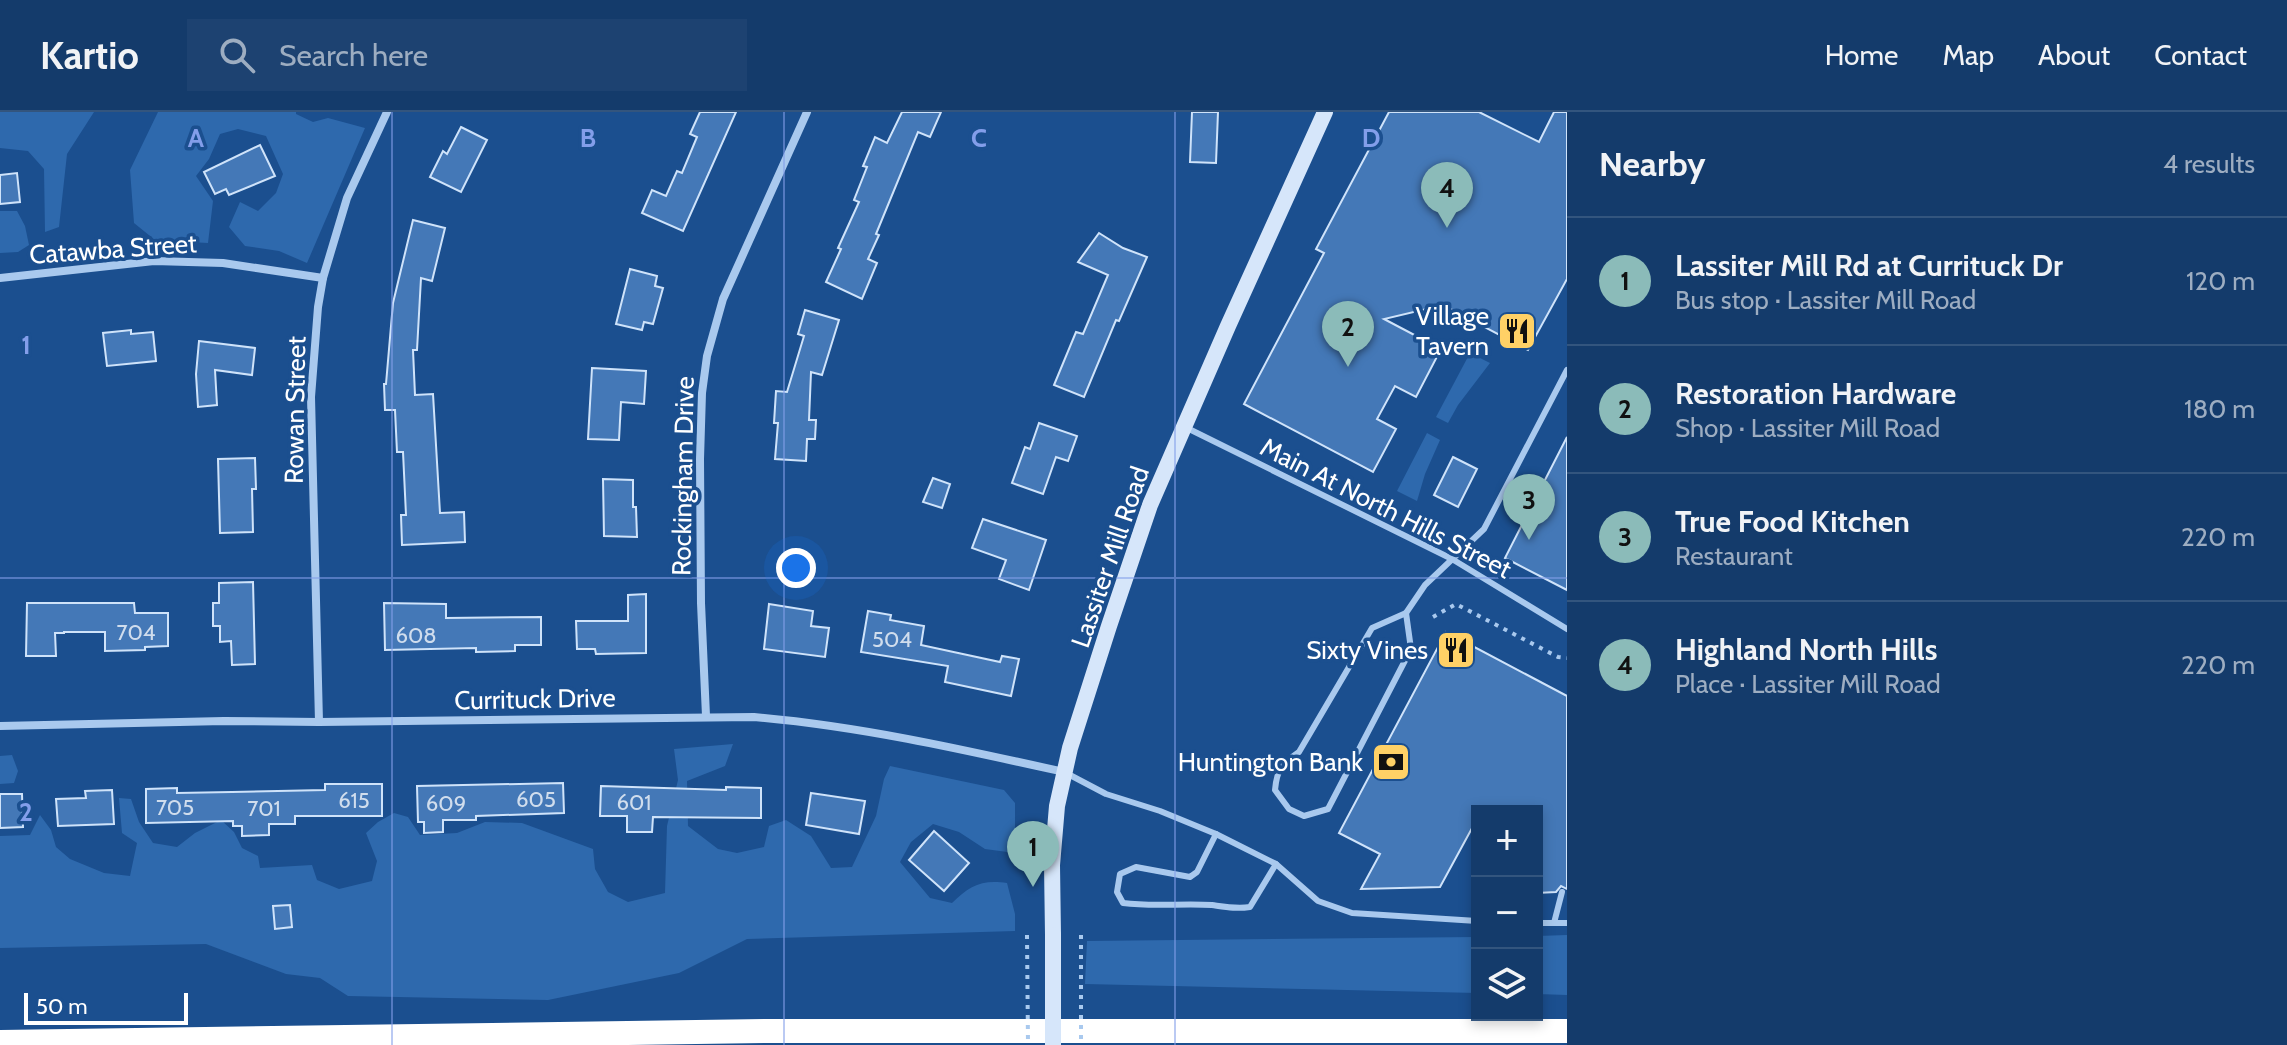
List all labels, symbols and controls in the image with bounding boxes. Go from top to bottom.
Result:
search box [187,19,747,91]
text: Kartio [40,32,139,79]
icon: search [215,33,259,77]
text: Search here [279,37,428,74]
text: Home [1825,38,1898,72]
text: Map [1942,38,1994,72]
text: About [2038,38,2110,72]
text: Contact [2154,38,2247,72]
text: A [188,122,205,154]
text: B [580,122,596,154]
text: C [971,122,987,154]
text: D [1362,122,1380,154]
text: Nearby [1599,143,1706,185]
text: 4 results [2163,148,2255,180]
pin: 4 [1421,162,1473,228]
street label: Catawba Street [28,227,198,271]
text: Lassiter Mill Rd at Currituck Dr [1675,247,2063,284]
text: 1 [1620,265,1630,297]
text: 120 m [2186,265,2255,297]
text: Bus stop · Lassiter Mill Road [1675,284,1976,316]
place label: Village Tavern [1415,300,1489,362]
pin: 2 [1322,301,1374,367]
restaurant icon: Village Tavern [1496,310,1538,352]
text: 1 [21,329,31,361]
street label: Rowan Street [278,336,312,484]
text: Restoration Hardware [1675,375,1956,412]
street label: Rockingham Drive [665,376,701,576]
text: 2 [1618,393,1632,425]
text: 180 m [2184,393,2255,425]
text: Shop · Lassiter Mill Road [1675,412,1940,444]
street label: Main At North Hills Street [1255,431,1517,585]
street label: Lassiter Mill Road [1064,462,1156,652]
pin: 3 [1503,474,1555,540]
text: True Food Kitchen [1675,503,1910,540]
text: 3 [1618,521,1632,553]
text: 220 m [2181,521,2255,553]
text: Restaurant [1675,540,1793,572]
your location [776,548,816,588]
house number: 704 [117,619,156,646]
house number: 608 [395,622,437,649]
house number: 504 [872,626,912,653]
restaurant icon: Sixty Vines [1435,629,1477,671]
text: Highland North Hills [1675,631,1937,668]
place label: Sixty Vines [1306,634,1428,666]
text: 4 [1617,649,1633,681]
text: 220 m [2181,649,2255,681]
text: Place · Lassiter Mill Road [1675,668,1941,700]
street label: Currituck Drive [454,682,616,716]
bank icon: Huntington Bank [1370,741,1412,783]
place label: Huntington Bank [1178,746,1363,778]
house number: 605 [516,786,556,813]
house number: 615 [338,787,370,814]
house number: 601 [616,789,652,816]
house number: 609 [426,790,466,817]
house number: 705 [156,794,194,821]
house number: 701 [247,795,281,822]
text: 2 [19,796,33,828]
map controls [1471,805,1543,1021]
button: + [1471,805,1543,877]
pin: 1 [1007,821,1059,887]
button: − [1471,877,1543,949]
button: layers [1471,949,1543,1021]
scale bar [24,989,188,1025]
text: 50 m [36,993,88,1020]

